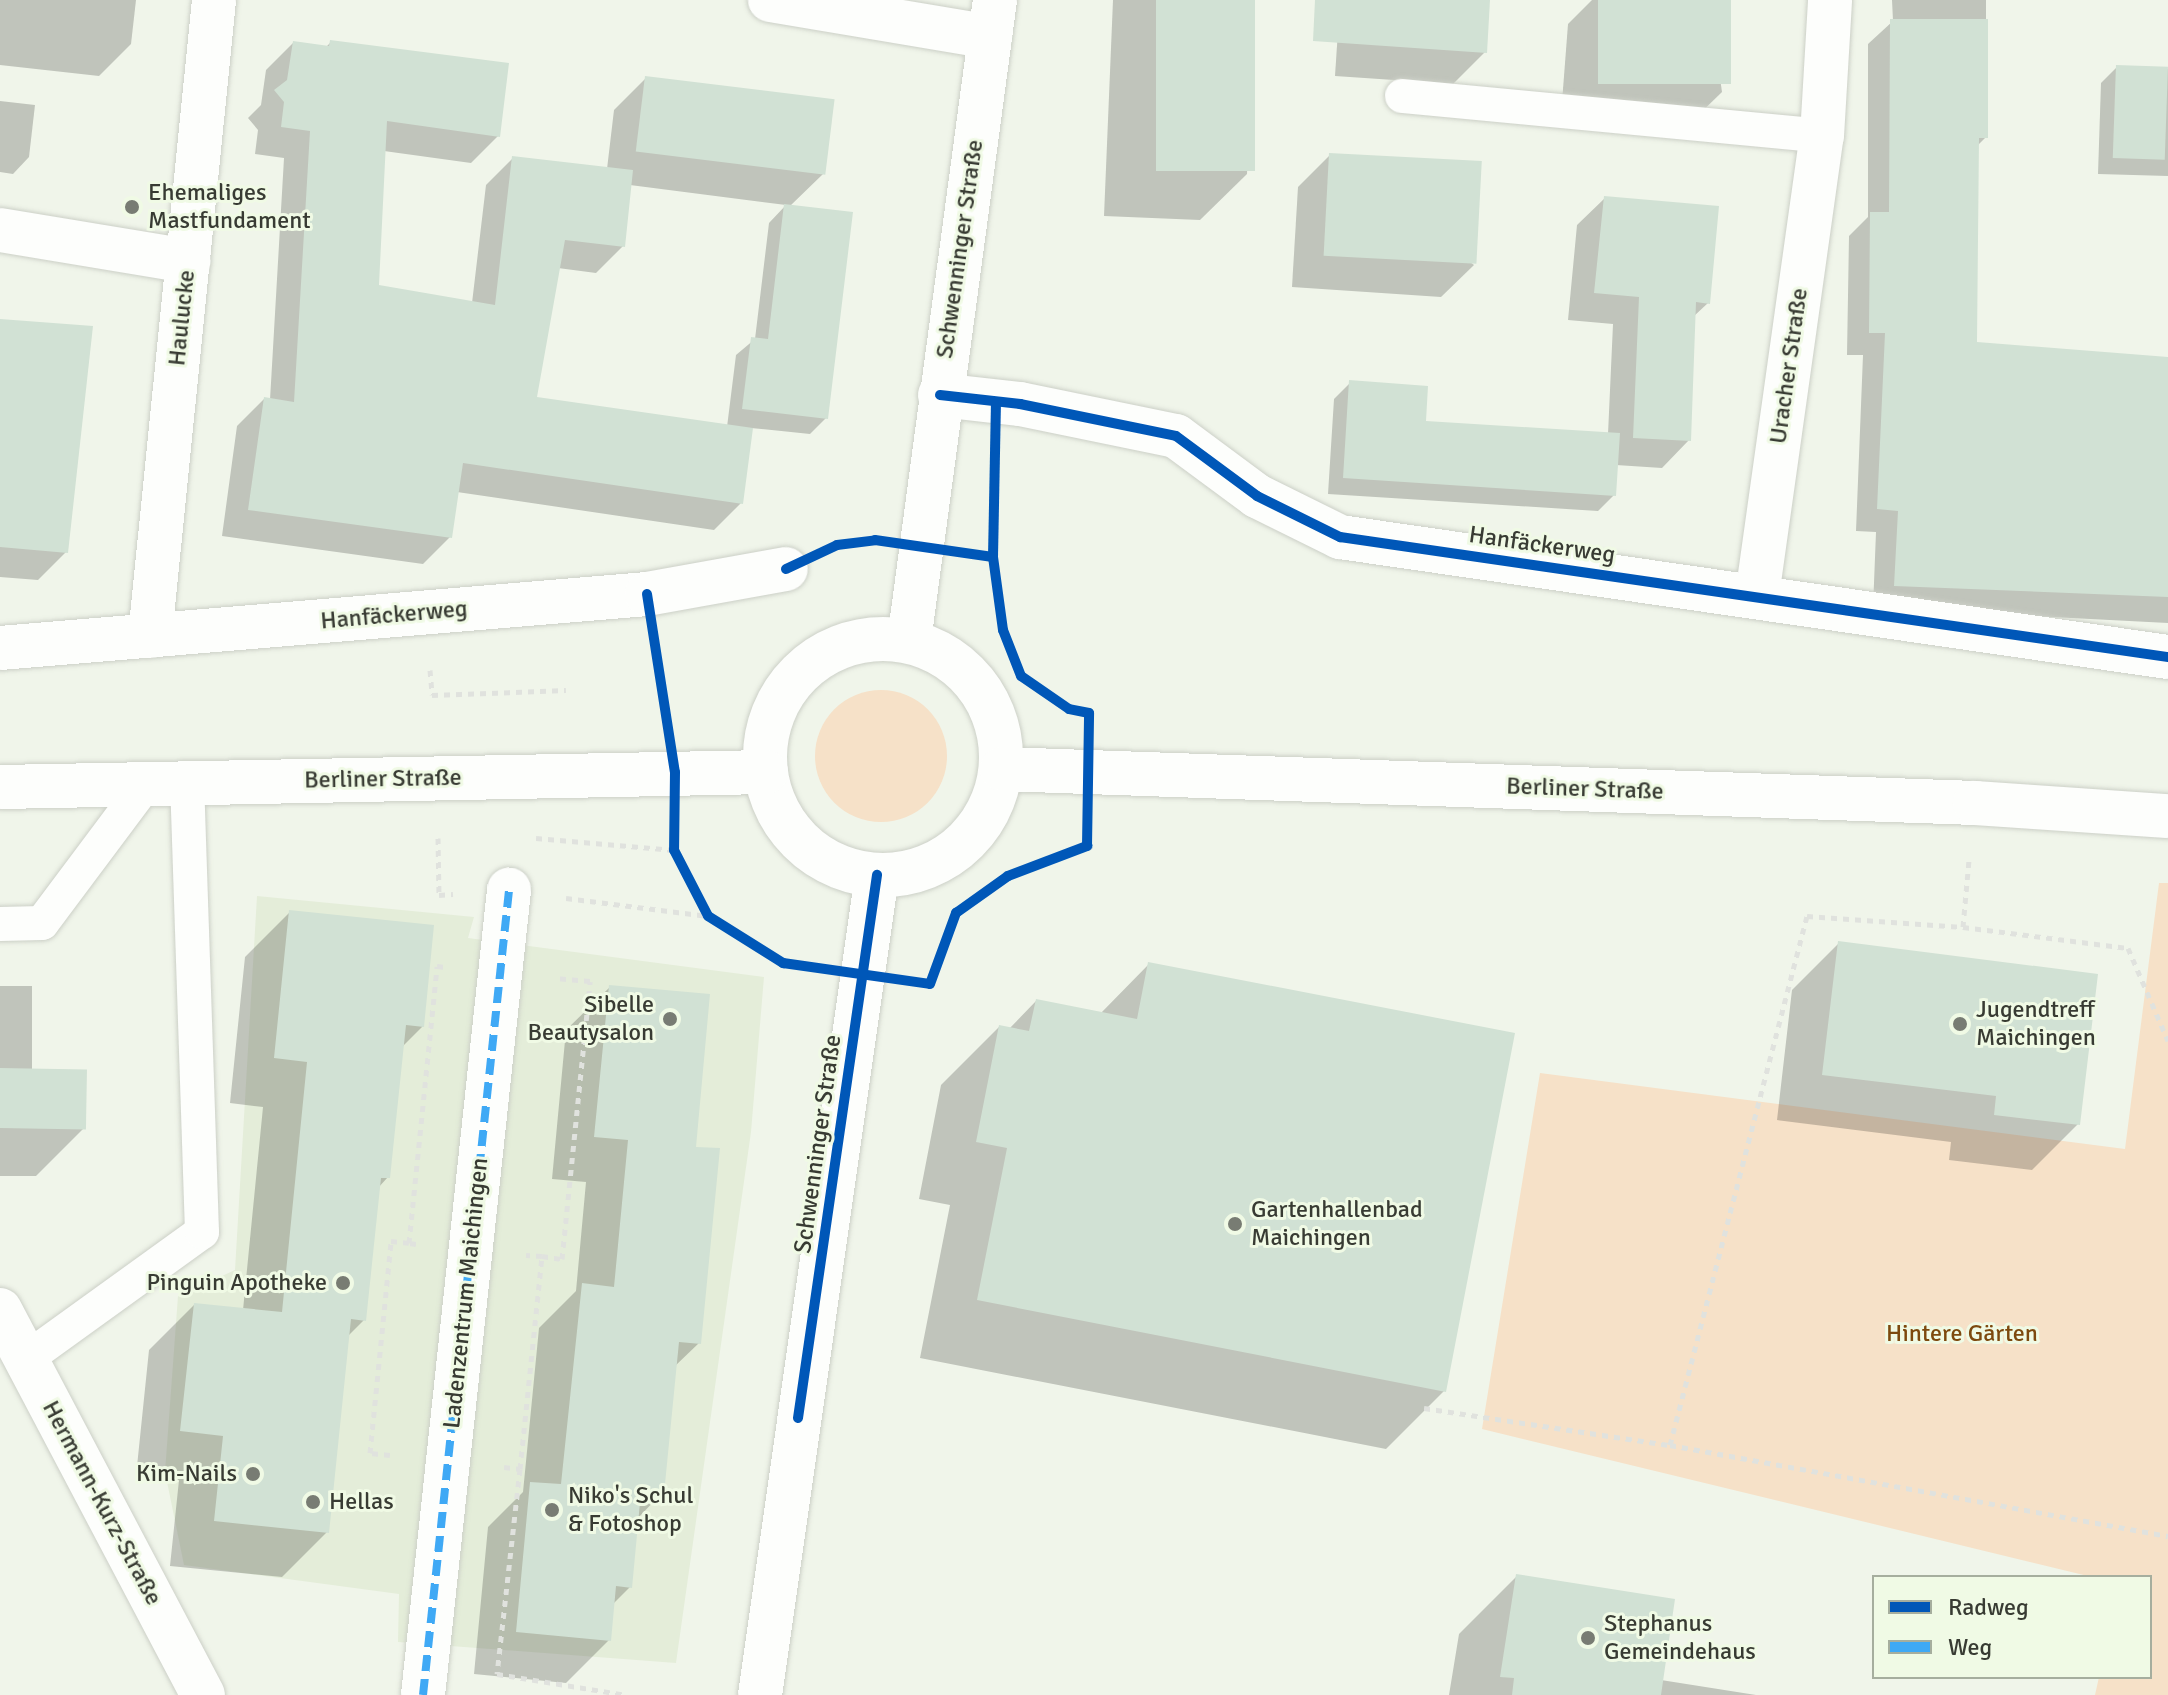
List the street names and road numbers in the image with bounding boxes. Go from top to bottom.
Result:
street label: Schwenninger Straße [930,138,990,360]
street label: Haulucke [163,269,201,367]
street label: Uracher Straße [1764,286,1814,446]
street label: Hanfäckerweg [1467,520,1617,570]
street label: Hanfäckerweg [319,594,469,636]
street label: Berliner Straße [304,763,462,795]
street label: Berliner Straße [1506,772,1664,806]
street label: Schwenninger Straße [788,1033,848,1255]
street label: Ladenzentrum Maichingen [437,1156,495,1430]
street label: Hermann-Kurz-Straße [36,1396,168,1610]

